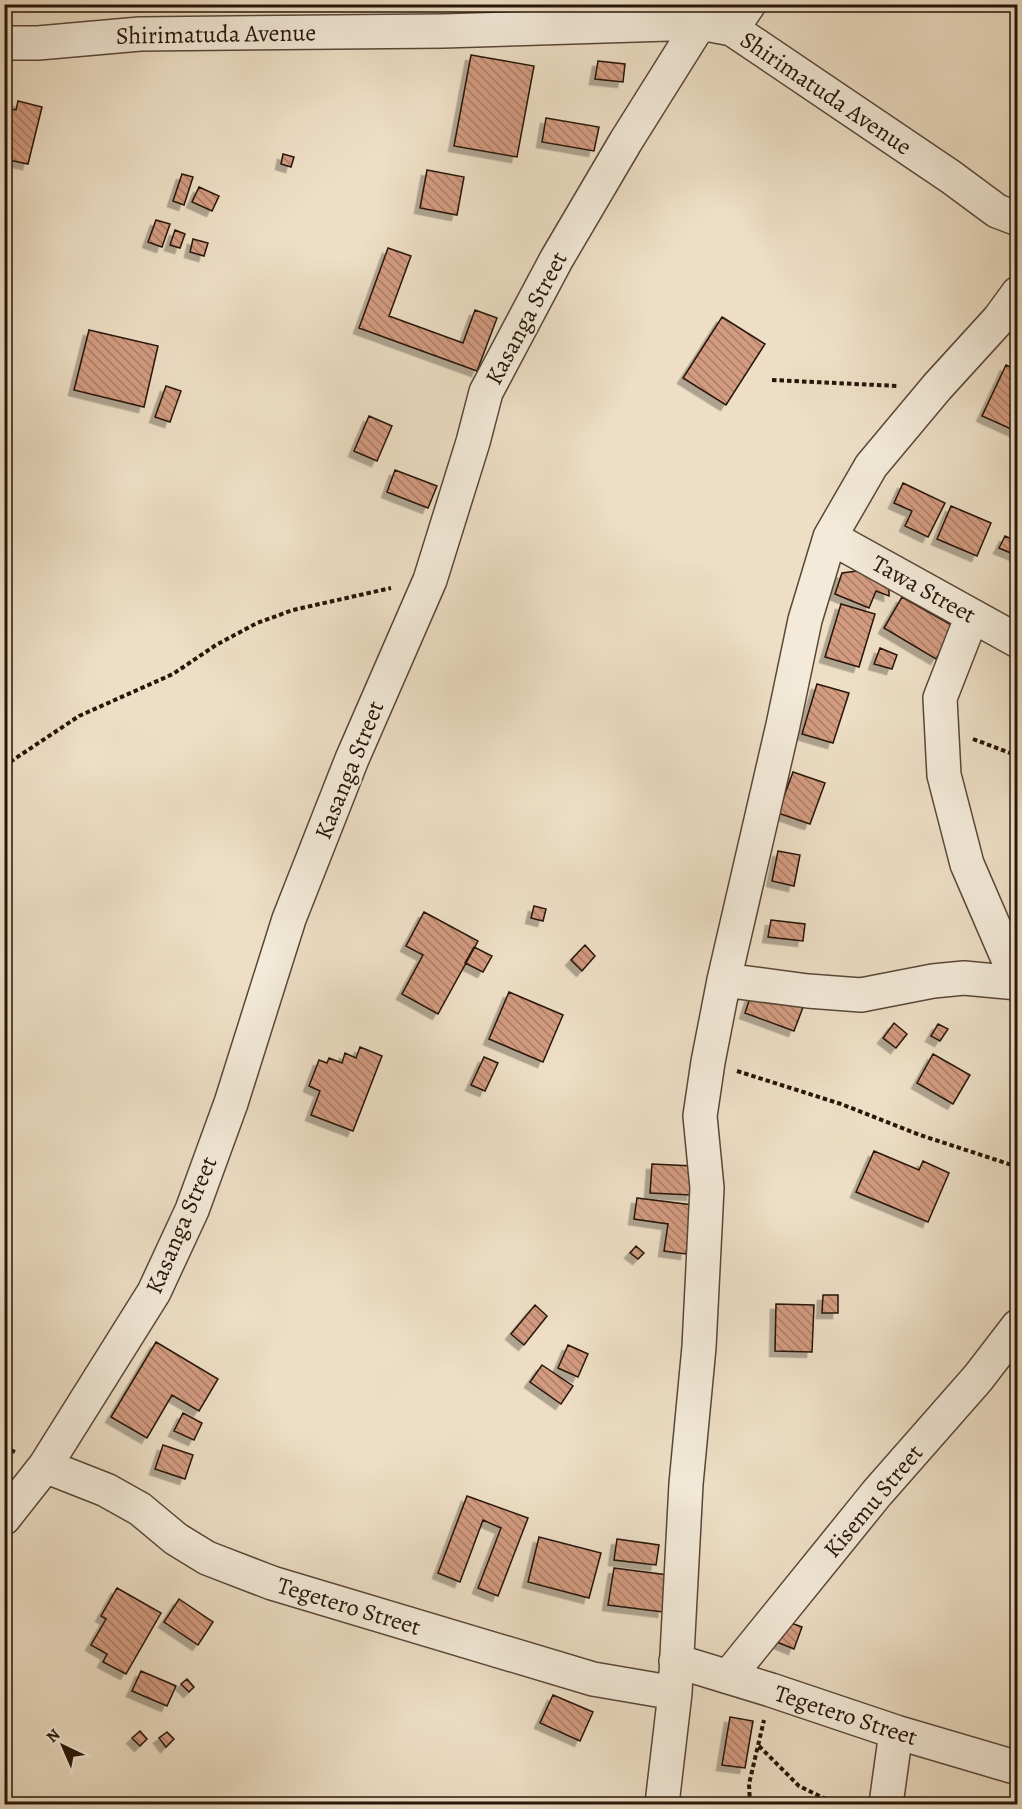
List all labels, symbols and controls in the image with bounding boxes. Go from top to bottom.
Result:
street label: Shirimatuda Avenue [116,16,316,52]
street label: Shirimatuda Avenue [734,24,918,162]
street label: Kasanga Street [477,246,575,390]
street label: Tawa Street [866,547,982,631]
street label: Kasanga Street [307,696,391,844]
street label: Kasanga Street [138,1151,224,1299]
street label: Kisemu Street [816,1437,930,1565]
street label: Tegetero Street [273,1569,425,1643]
street label: Tegetero Street [771,1677,922,1753]
north arrow [33,1716,93,1776]
text: N [41,1724,65,1748]

